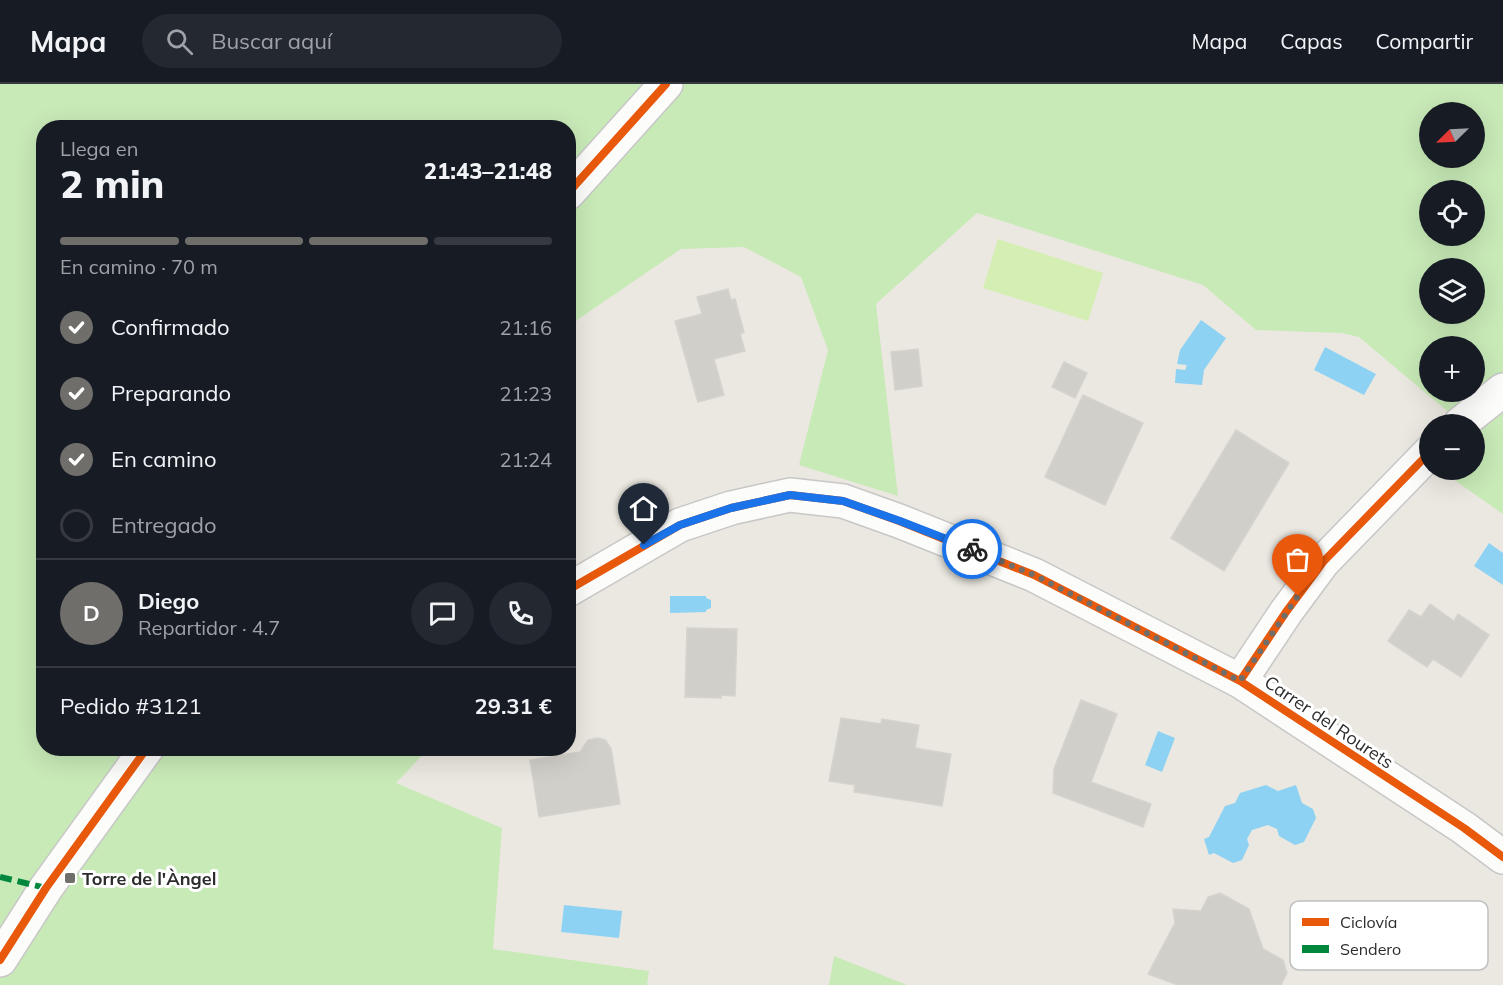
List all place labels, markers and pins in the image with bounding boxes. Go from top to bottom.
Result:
pin [618,483,669,545]
pin [1272,534,1323,596]
place label: Torre de l'Àngel [82,867,216,890]
marker: Torre de l'Àngel [63,871,77,885]

